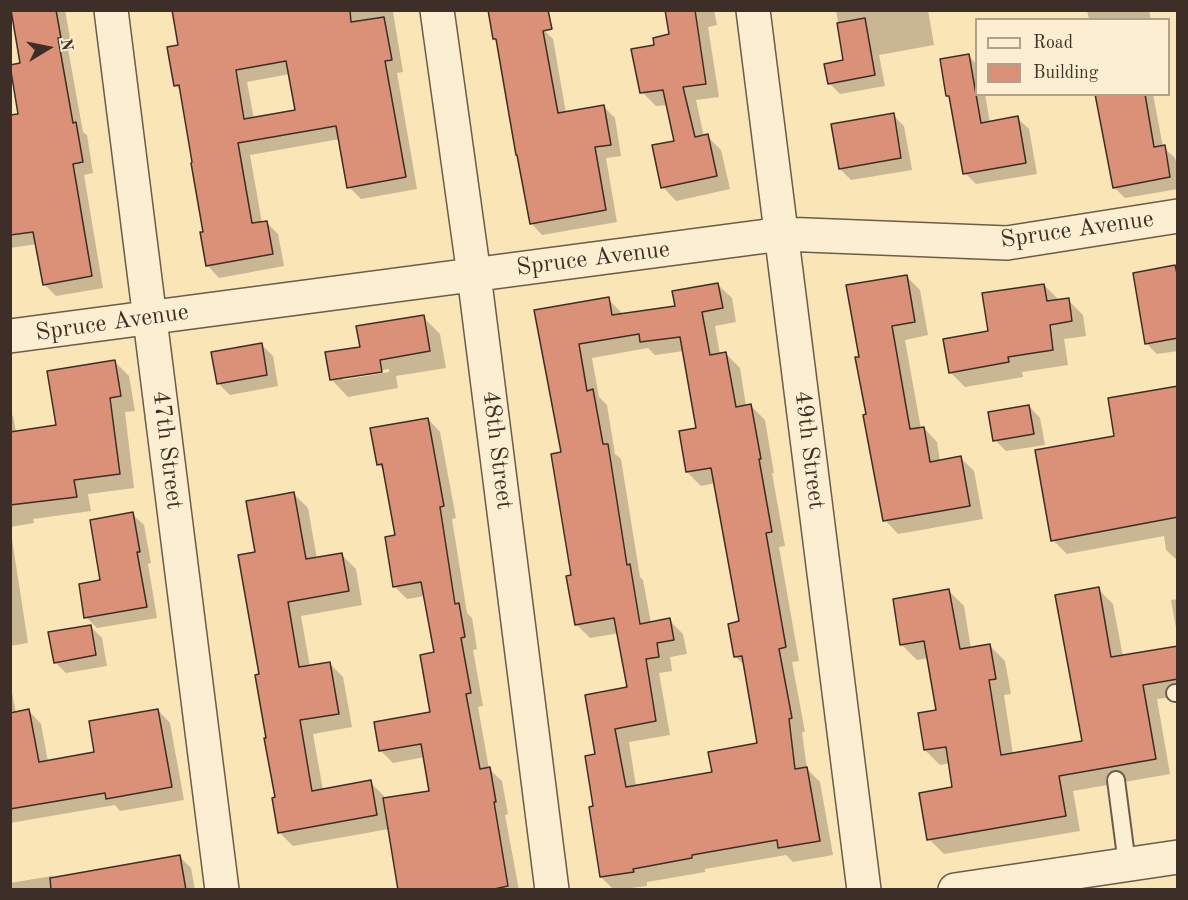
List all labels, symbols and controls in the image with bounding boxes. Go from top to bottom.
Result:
north arrow [18,18,78,78]
legend [975,18,1170,96]
text: Road [1033,34,1073,52]
text: N [57,37,75,52]
text: Building [1033,64,1098,82]
street label: Spruce Avenue [999,205,1155,255]
street label: Spruce Avenue [515,235,671,283]
street label: Spruce Avenue [34,298,190,348]
street label: 47th Street [145,389,189,511]
street label: 48th Street [475,389,519,511]
street label: 49th Street [787,389,831,511]

